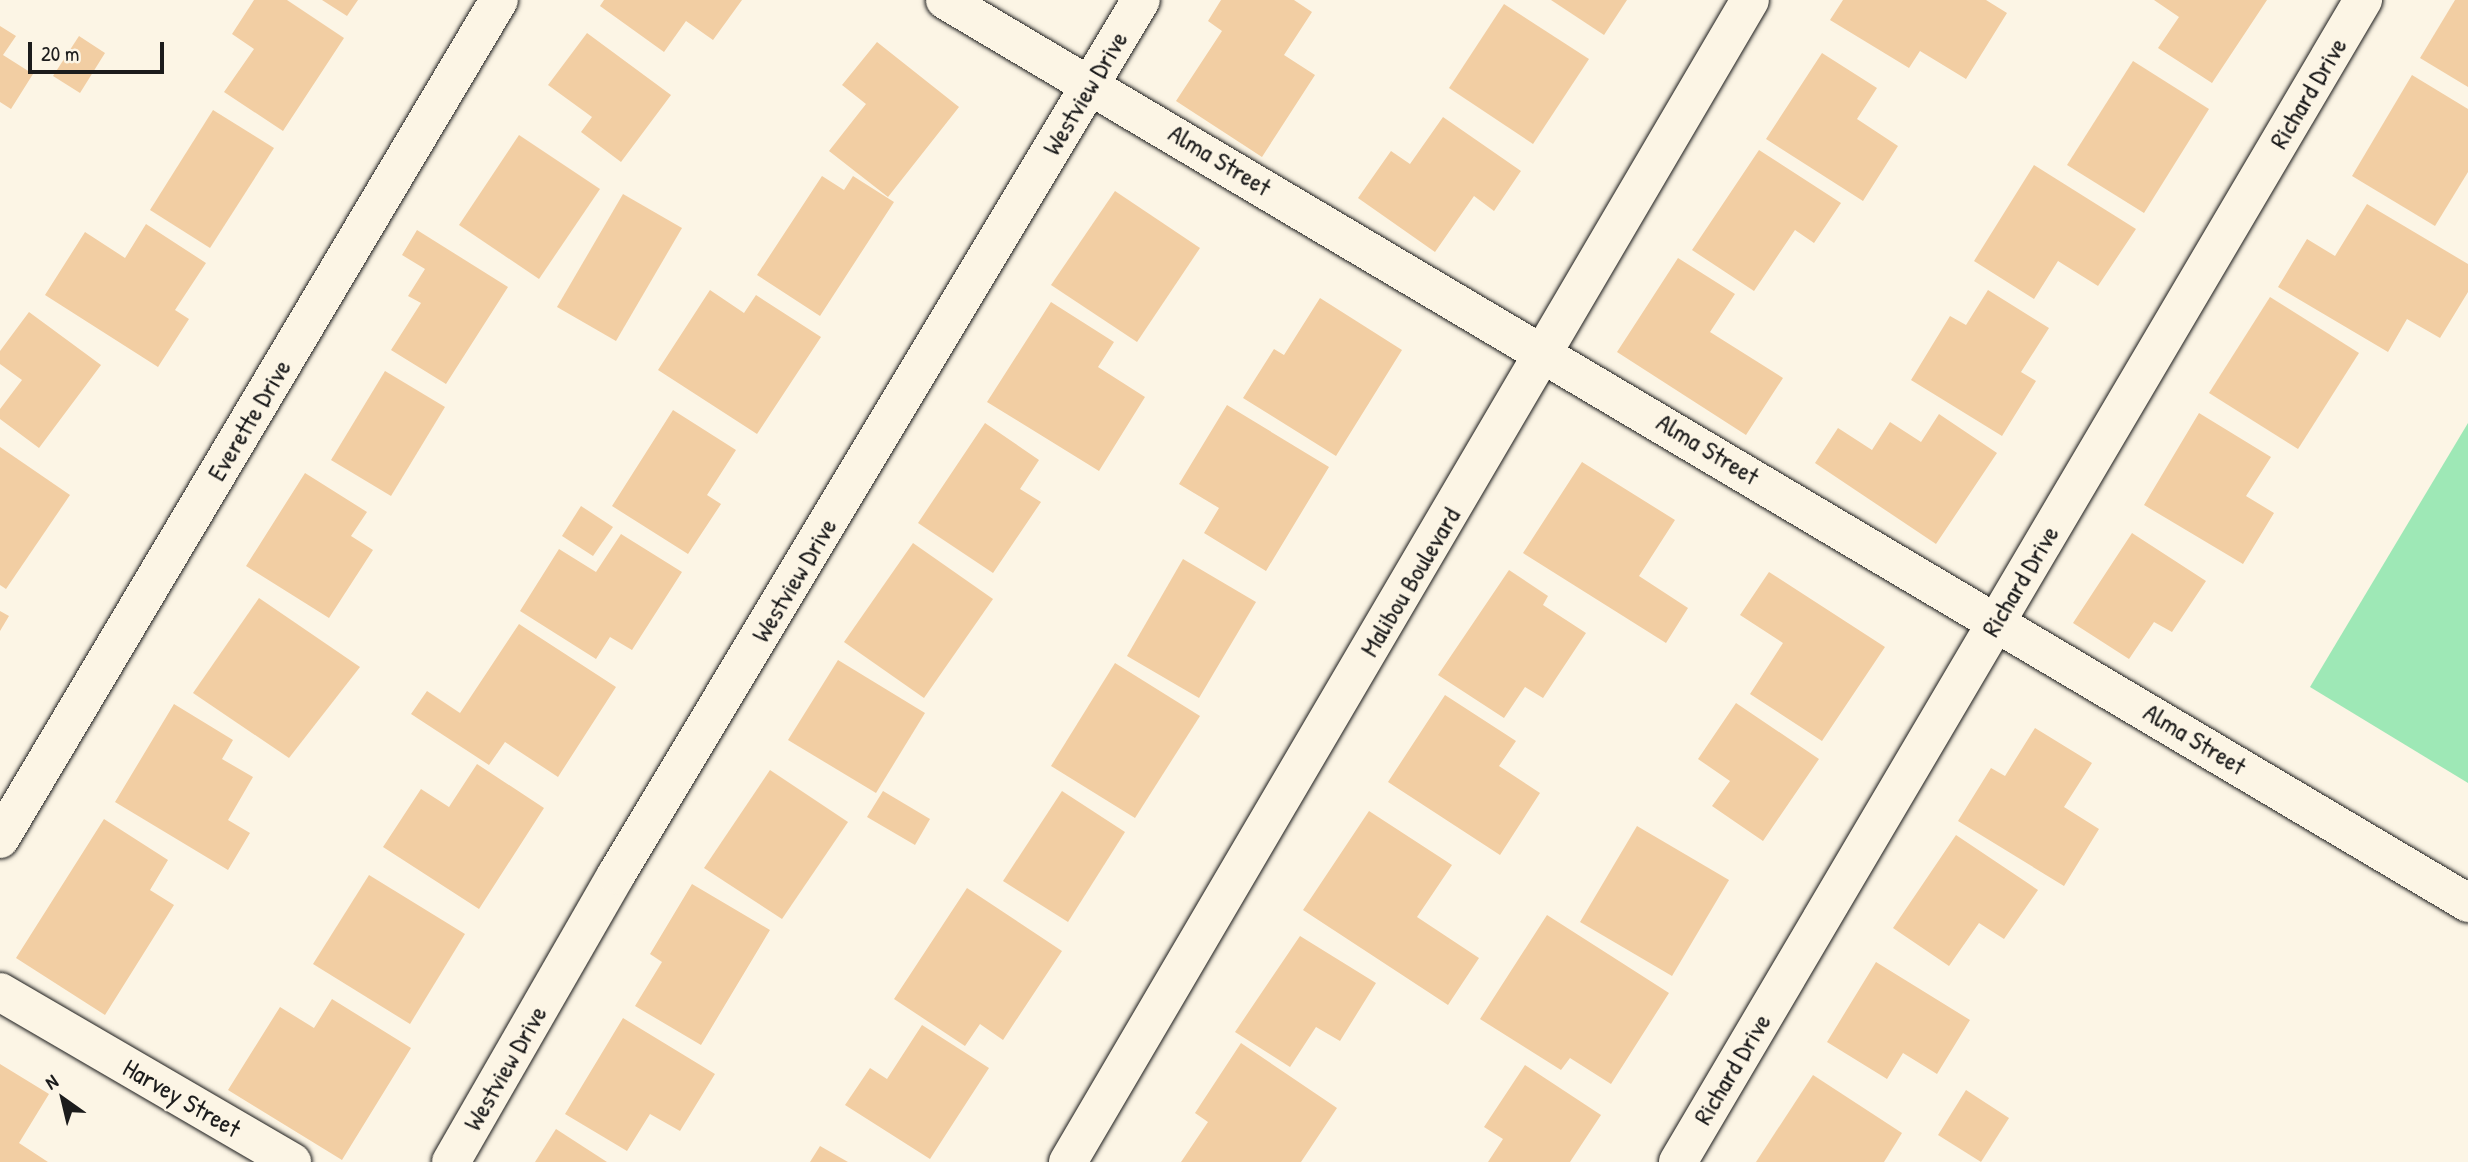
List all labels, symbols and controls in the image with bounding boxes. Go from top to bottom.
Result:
street label: Westview Drive [1036,25,1134,161]
scale bar [32,28,168,72]
street label: Richard Drive [2263,32,2353,154]
text: 20 m [41,39,79,68]
street label: Alma Street [1163,117,1277,203]
street label: Everette Drive [201,354,297,486]
street label: Alma Street [1651,406,1765,492]
street label: Malibou Boulevard [1353,502,1467,662]
street label: Westview Drive [745,512,843,648]
street label: Richard Drive [1975,520,2065,642]
street label: Alma Street [2138,696,2252,782]
street label: Westview Drive [457,1000,553,1136]
street label: Richard Drive [1687,1008,1777,1130]
street label: Harvey Street [118,1052,246,1144]
north arrow [28,1064,98,1134]
text: N [40,1068,63,1095]

